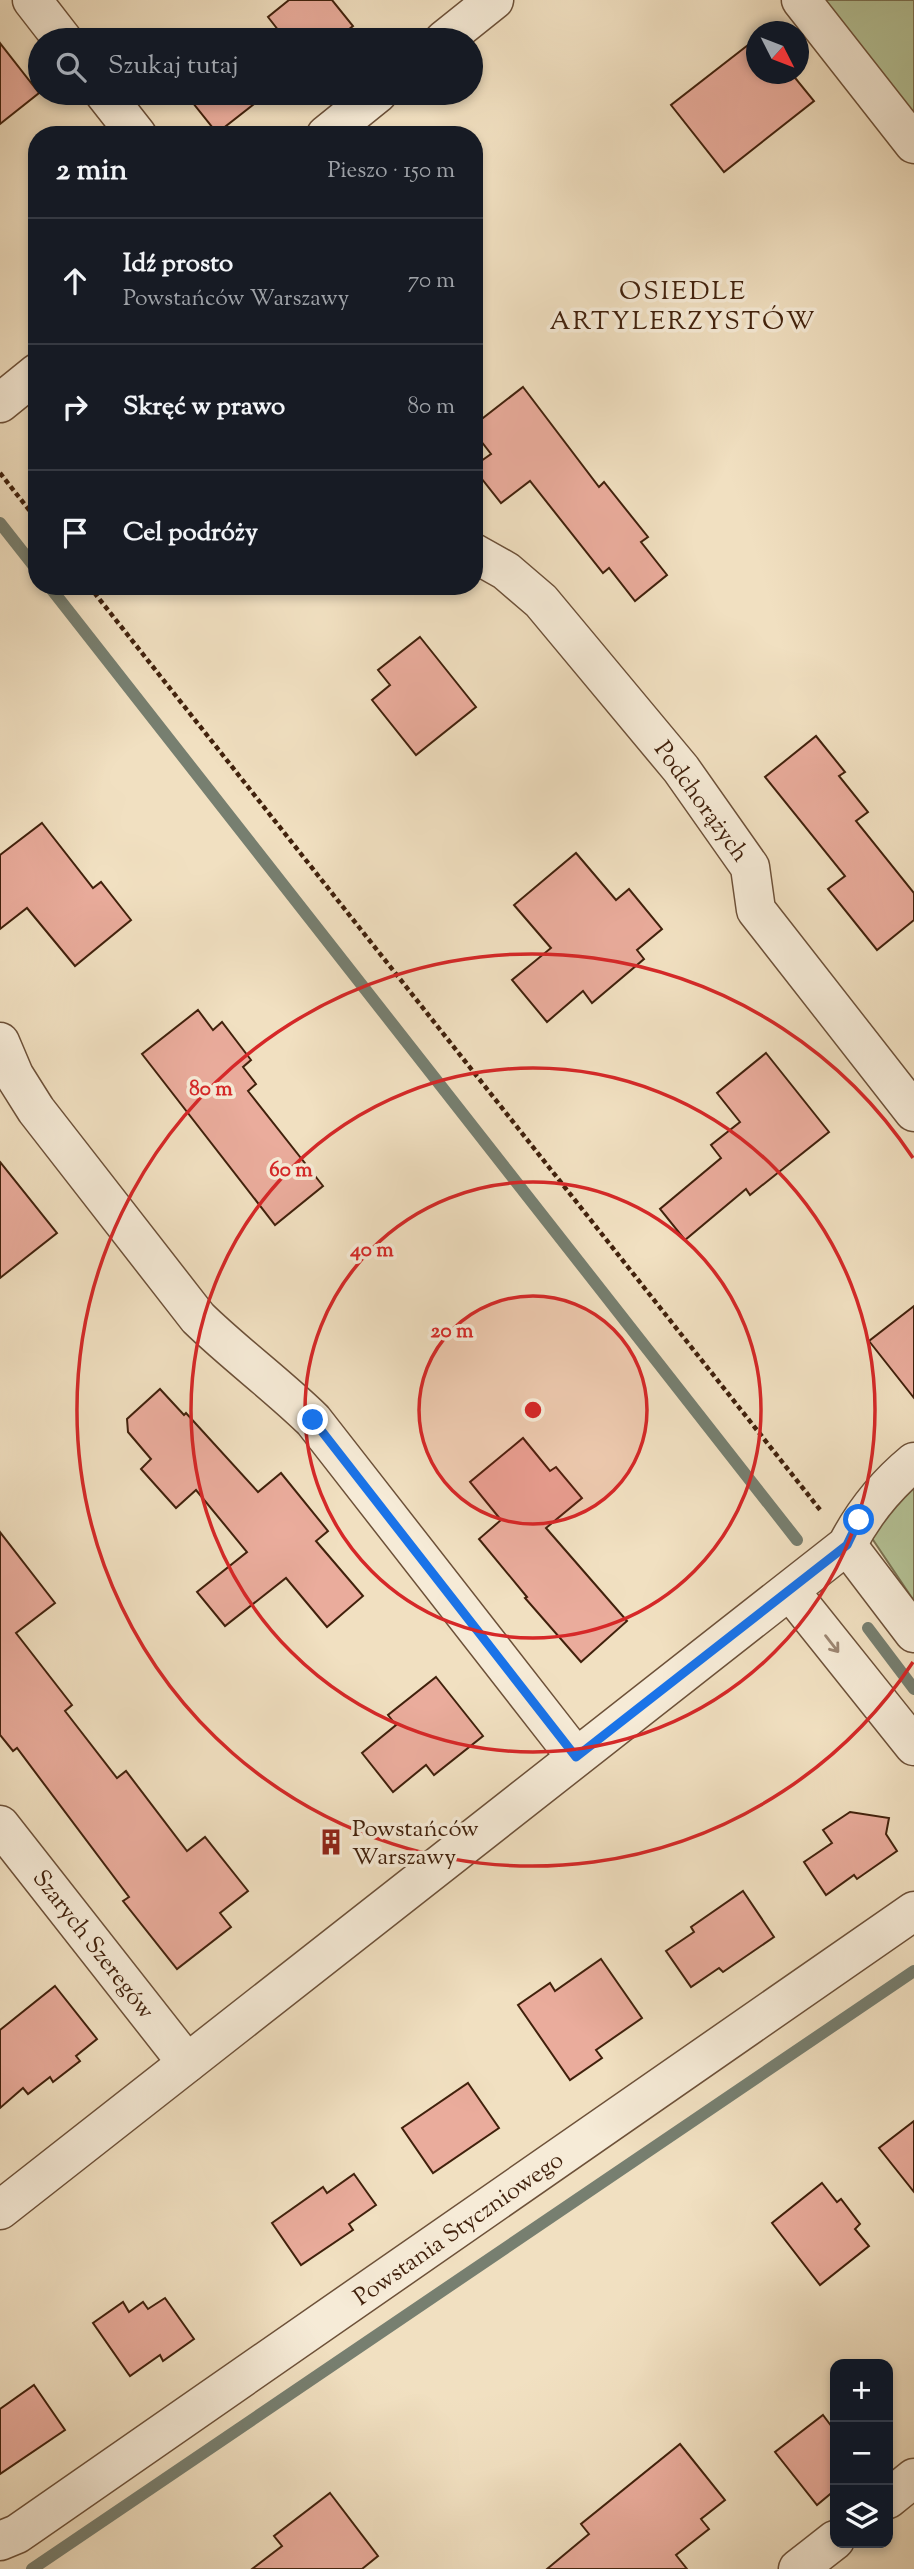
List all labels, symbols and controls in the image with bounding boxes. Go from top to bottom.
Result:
north arrow [746,21,809,84]
search box [28,28,483,105]
icon: search [52,48,90,86]
text: Szukaj tutaj [108,48,239,85]
text: 2 min [56,150,128,193]
text: Pieszo · 150 m [328,155,455,188]
text: Idź prosto [123,246,233,283]
icon: ahead [56,262,94,300]
text: 70 m [408,265,455,298]
district label: OSIEDLE ARTYLERZYSTÓW [550,274,817,341]
text: Powstańców Warszawy [123,283,349,316]
icon: right [56,388,94,426]
text: Skręć w prawo [123,389,285,426]
text: 80 m [407,391,455,424]
icon: arrive [56,514,94,552]
text: Cel podróży [123,515,258,552]
street label: Podchorążych [645,735,756,870]
text: 80 m [189,1075,233,1105]
text: 60 m [269,1156,313,1186]
text: 40 m [349,1236,394,1266]
text: 20 m [431,1317,474,1347]
centre of rings [521,1398,545,1422]
route end [297,1404,328,1435]
route start [843,1504,874,1535]
one-way arrow [825,1634,840,1653]
place label: Powstańców Warszawy [352,1813,479,1875]
building icon: Powstańców Warszawy [316,1827,346,1857]
street label: Szarych Szeregów [23,1863,162,2027]
street label: Powstania Styczniowego [347,2144,571,2315]
map controls [830,2359,893,2548]
button: + [830,2359,893,2422]
button: − [830,2422,893,2485]
button: layers [830,2485,893,2548]

